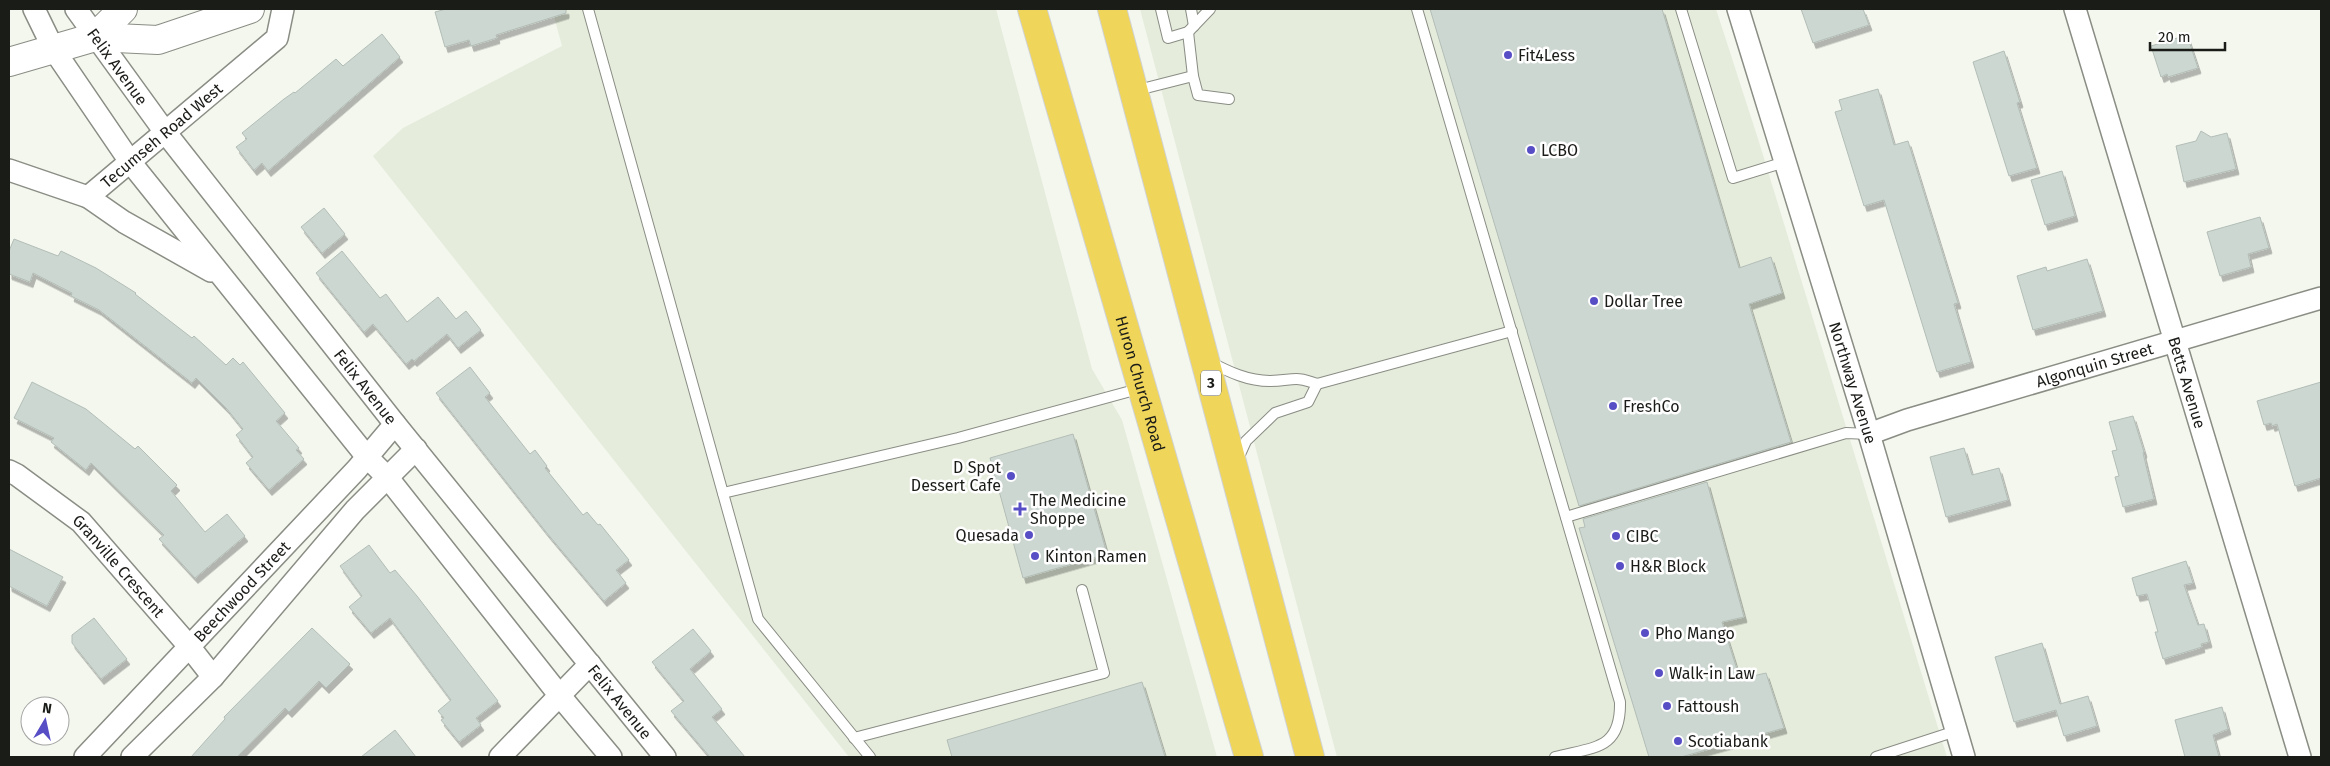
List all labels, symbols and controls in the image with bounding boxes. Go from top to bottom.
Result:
scale bar [2150,20,2225,52]
street label: Felix Avenue [83,25,151,109]
text: 20 m [2158,28,2191,46]
place label: Fit4Less [1518,46,1575,65]
marker: Fit4Less [1502,49,1514,61]
street label: Tecumseh Road West [97,79,227,192]
place label: LCBO [1541,141,1578,160]
marker: LCBO [1525,144,1537,156]
place label: Dollar Tree [1604,292,1683,311]
marker: Dollar Tree [1588,295,1600,307]
street label: Huron Church Road [1112,314,1169,454]
street label: Northway Avenue [1825,319,1880,446]
street label: Betts Avenue [2164,334,2210,431]
street label: Algonquin Street [2034,339,2156,391]
street label: Felix Avenue [330,346,401,428]
road number: 3 [1201,370,1221,396]
place label: FreshCo [1623,397,1680,416]
marker: FreshCo [1607,400,1619,412]
place label: D Spot Dessert Cafe [911,458,1001,495]
marker: D Spot Dessert Cafe [1005,470,1017,482]
place label: The Medicine Shoppe [1030,491,1126,528]
marker: The Medicine Shoppe [1014,503,1026,515]
street label: Granville Crescent [69,510,169,621]
place label: Quesada [956,526,1019,545]
place label: CIBC [1626,527,1658,546]
marker: Quesada [1023,529,1035,541]
marker: CIBC [1610,530,1622,542]
street label: Beechwood Street [190,537,294,646]
place label: Kinton Ramen [1045,547,1147,566]
marker: Kinton Ramen [1029,550,1041,562]
place label: H&R Block [1630,557,1707,576]
marker: H&R Block [1614,560,1626,572]
place label: Pho Mango [1655,624,1735,643]
marker: Pho Mango [1639,627,1651,639]
street label: Felix Avenue [584,661,656,743]
place label: Walk-in Law [1669,664,1756,683]
marker: Walk-in Law [1653,667,1665,679]
north arrow [20,696,70,746]
place label: Fattoush [1677,697,1739,716]
text: N [41,700,53,718]
marker: Fattoush [1661,700,1673,712]
place label: Scotiabank [1688,732,1769,751]
marker: Scotiabank [1672,735,1684,747]

